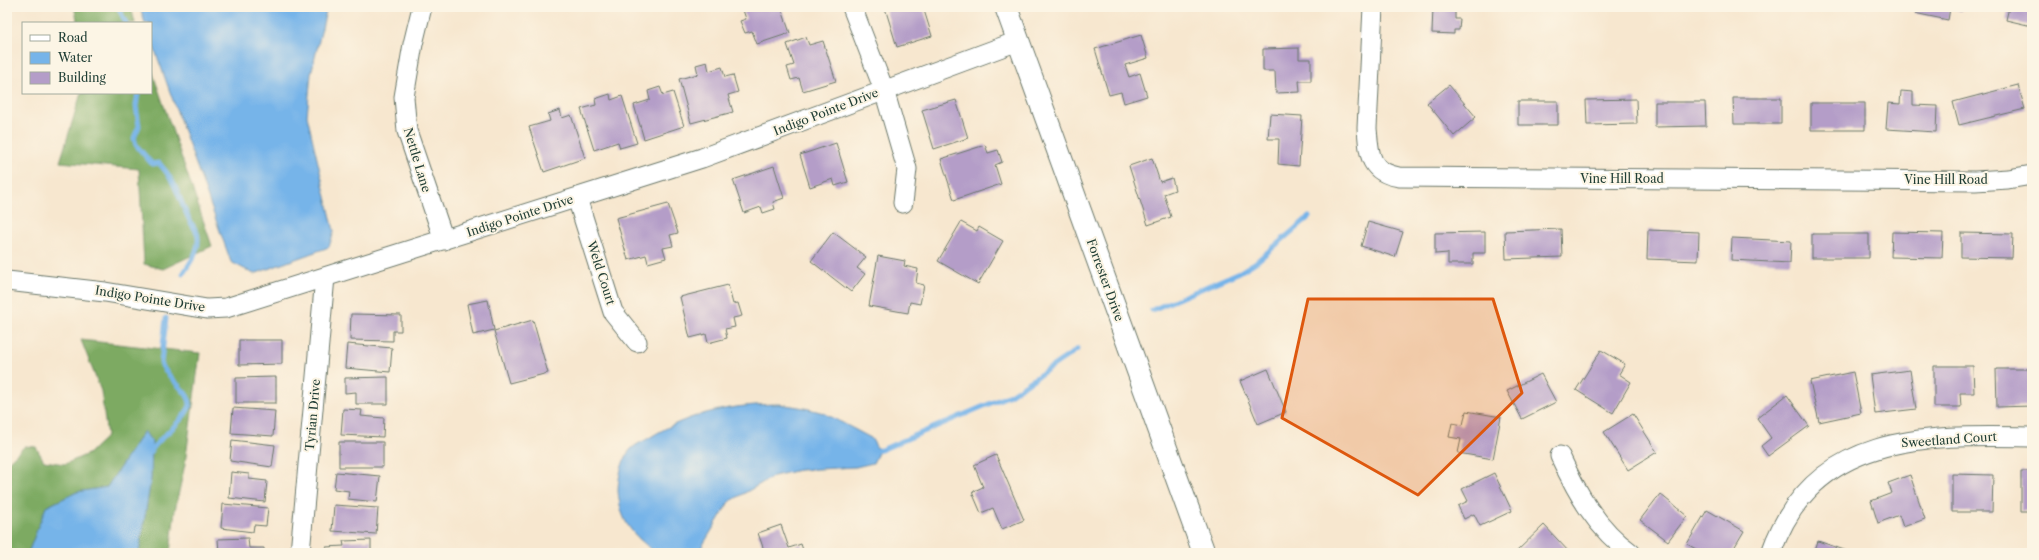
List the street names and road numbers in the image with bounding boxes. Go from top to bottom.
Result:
street label: Indigo Pointe Drive [771,84,881,138]
street label: Nettle Lane [401,126,434,194]
street label: Vine Hill Road [1579,171,1665,186]
street label: Vine Hill Road [1903,172,1989,187]
street label: Indigo Pointe Drive [465,191,575,240]
street label: Forrester Drive [1084,237,1127,323]
street label: Weld Court [584,238,619,307]
street label: Indigo Pointe Drive [94,282,206,315]
street label: Tyrian Drive [302,378,323,452]
street label: Sweetland Court [1901,429,1998,450]

